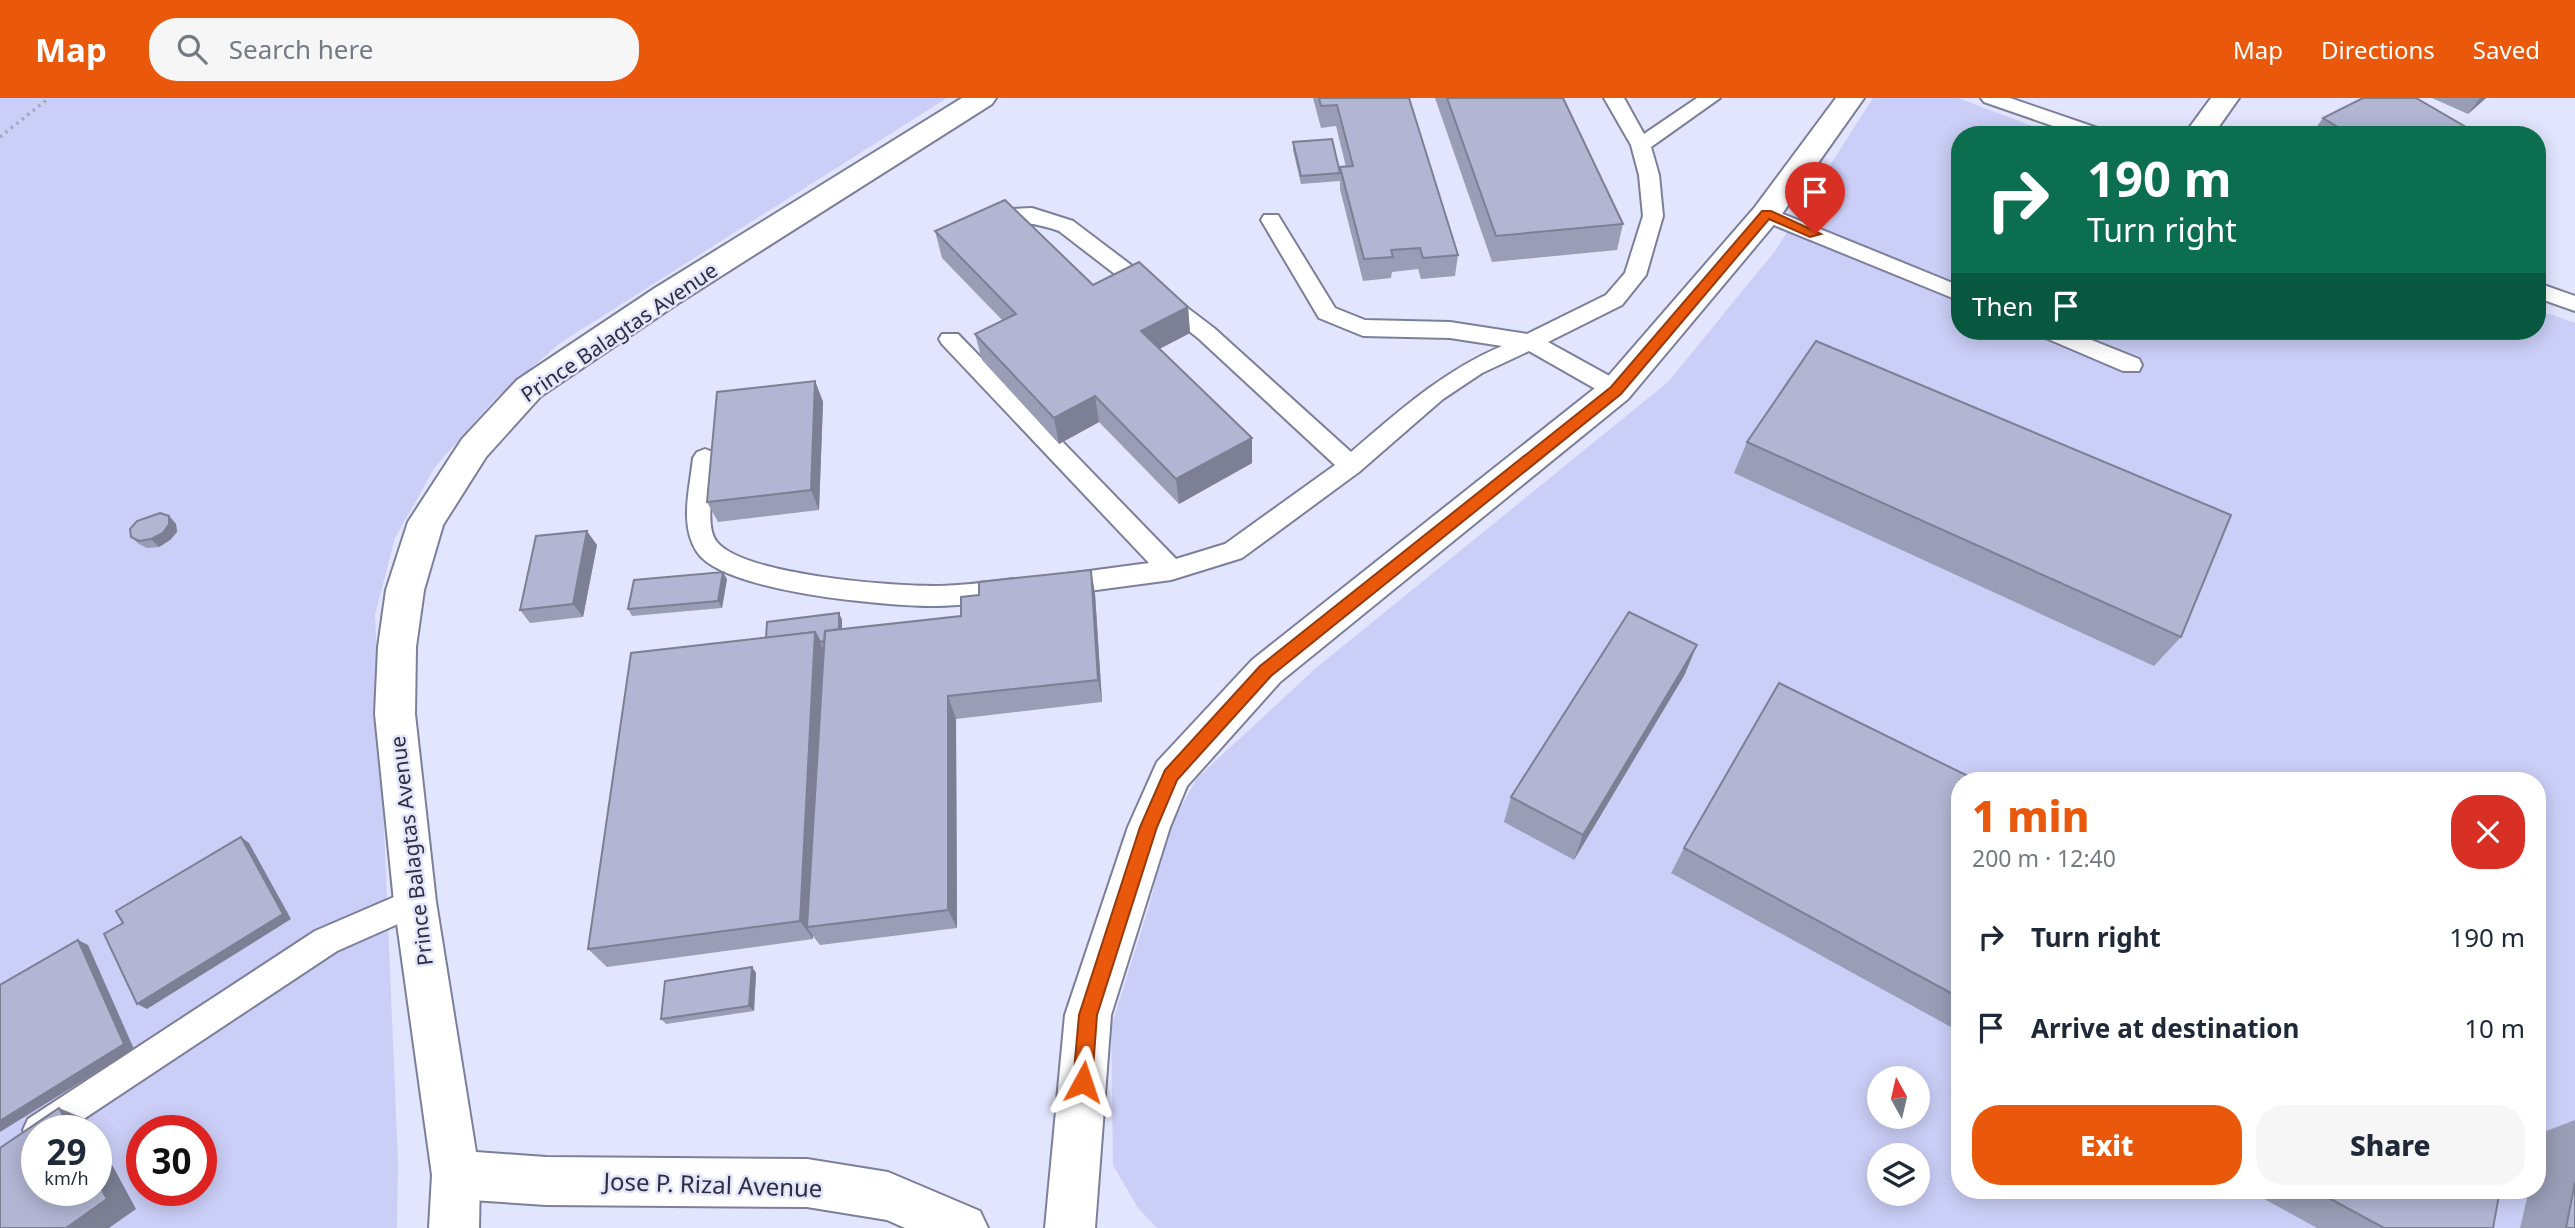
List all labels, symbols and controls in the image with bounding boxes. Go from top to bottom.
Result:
search box [149,18,639,81]
text: Map [35,27,107,72]
icon: search [173,30,211,68]
text: Search here [229,31,373,67]
text: Map [2233,33,2283,66]
text: Directions [2321,33,2435,66]
text: Saved [2473,33,2540,66]
text: 190 m [2087,145,2232,211]
icon: right [1972,154,2063,245]
pin [1785,162,1845,234]
icon: arrive [1796,173,1834,211]
text: Turn right [2087,208,2237,251]
street label: Prince Balagtas Avenue [515,256,723,408]
icon: arrive [2047,287,2085,325]
text: Then [1972,288,2033,324]
street label: Prince Balagtas Avenue [383,734,439,968]
text: 1 min [1972,787,2089,844]
button: close [2451,795,2525,869]
text: 200 m · 12:40 [1972,842,2116,874]
icon: right [1972,918,2010,956]
text: Turn right [2031,919,2161,955]
text: 190 m [2449,919,2525,955]
icon: arrive [1972,1009,2010,1047]
text: Arrive at destination [2031,1010,2300,1046]
text: 10 m [2464,1010,2525,1046]
position arrow [1046,1045,1120,1119]
north arrow [1867,1066,1930,1129]
map controls [1867,1066,1930,1206]
button: Exit [1972,1105,2242,1185]
button: Share [2256,1105,2525,1185]
speed limit sign: 30 [126,1115,217,1206]
text: 29 [46,1128,87,1175]
button: layers [1867,1143,1930,1206]
street label: Jose P. Rizal Avenue [601,1164,823,1204]
text: km/h [44,1166,89,1190]

